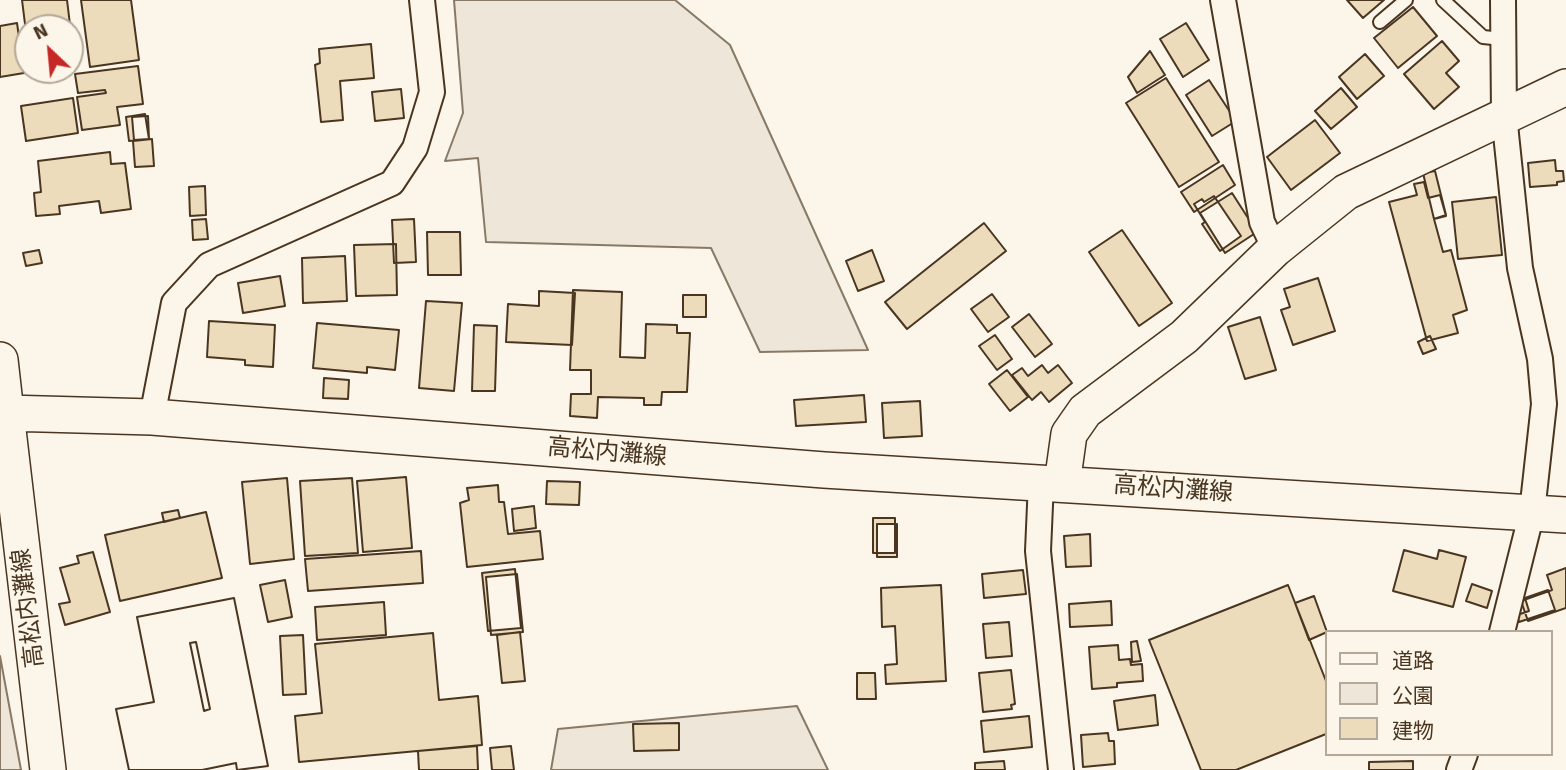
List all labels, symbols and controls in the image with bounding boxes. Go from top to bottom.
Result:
north arrow [14,14,84,84]
text: N [29,18,52,46]
street label: 高松内灘線 [546,433,668,473]
street label: 高松内灘線 [1112,471,1234,509]
street label: 高松内灘線 [7,547,51,669]
legend [1324,630,1552,756]
text: 道路 [1392,648,1434,674]
text: 公園 [1392,683,1434,709]
text: 建物 [1392,718,1434,744]

